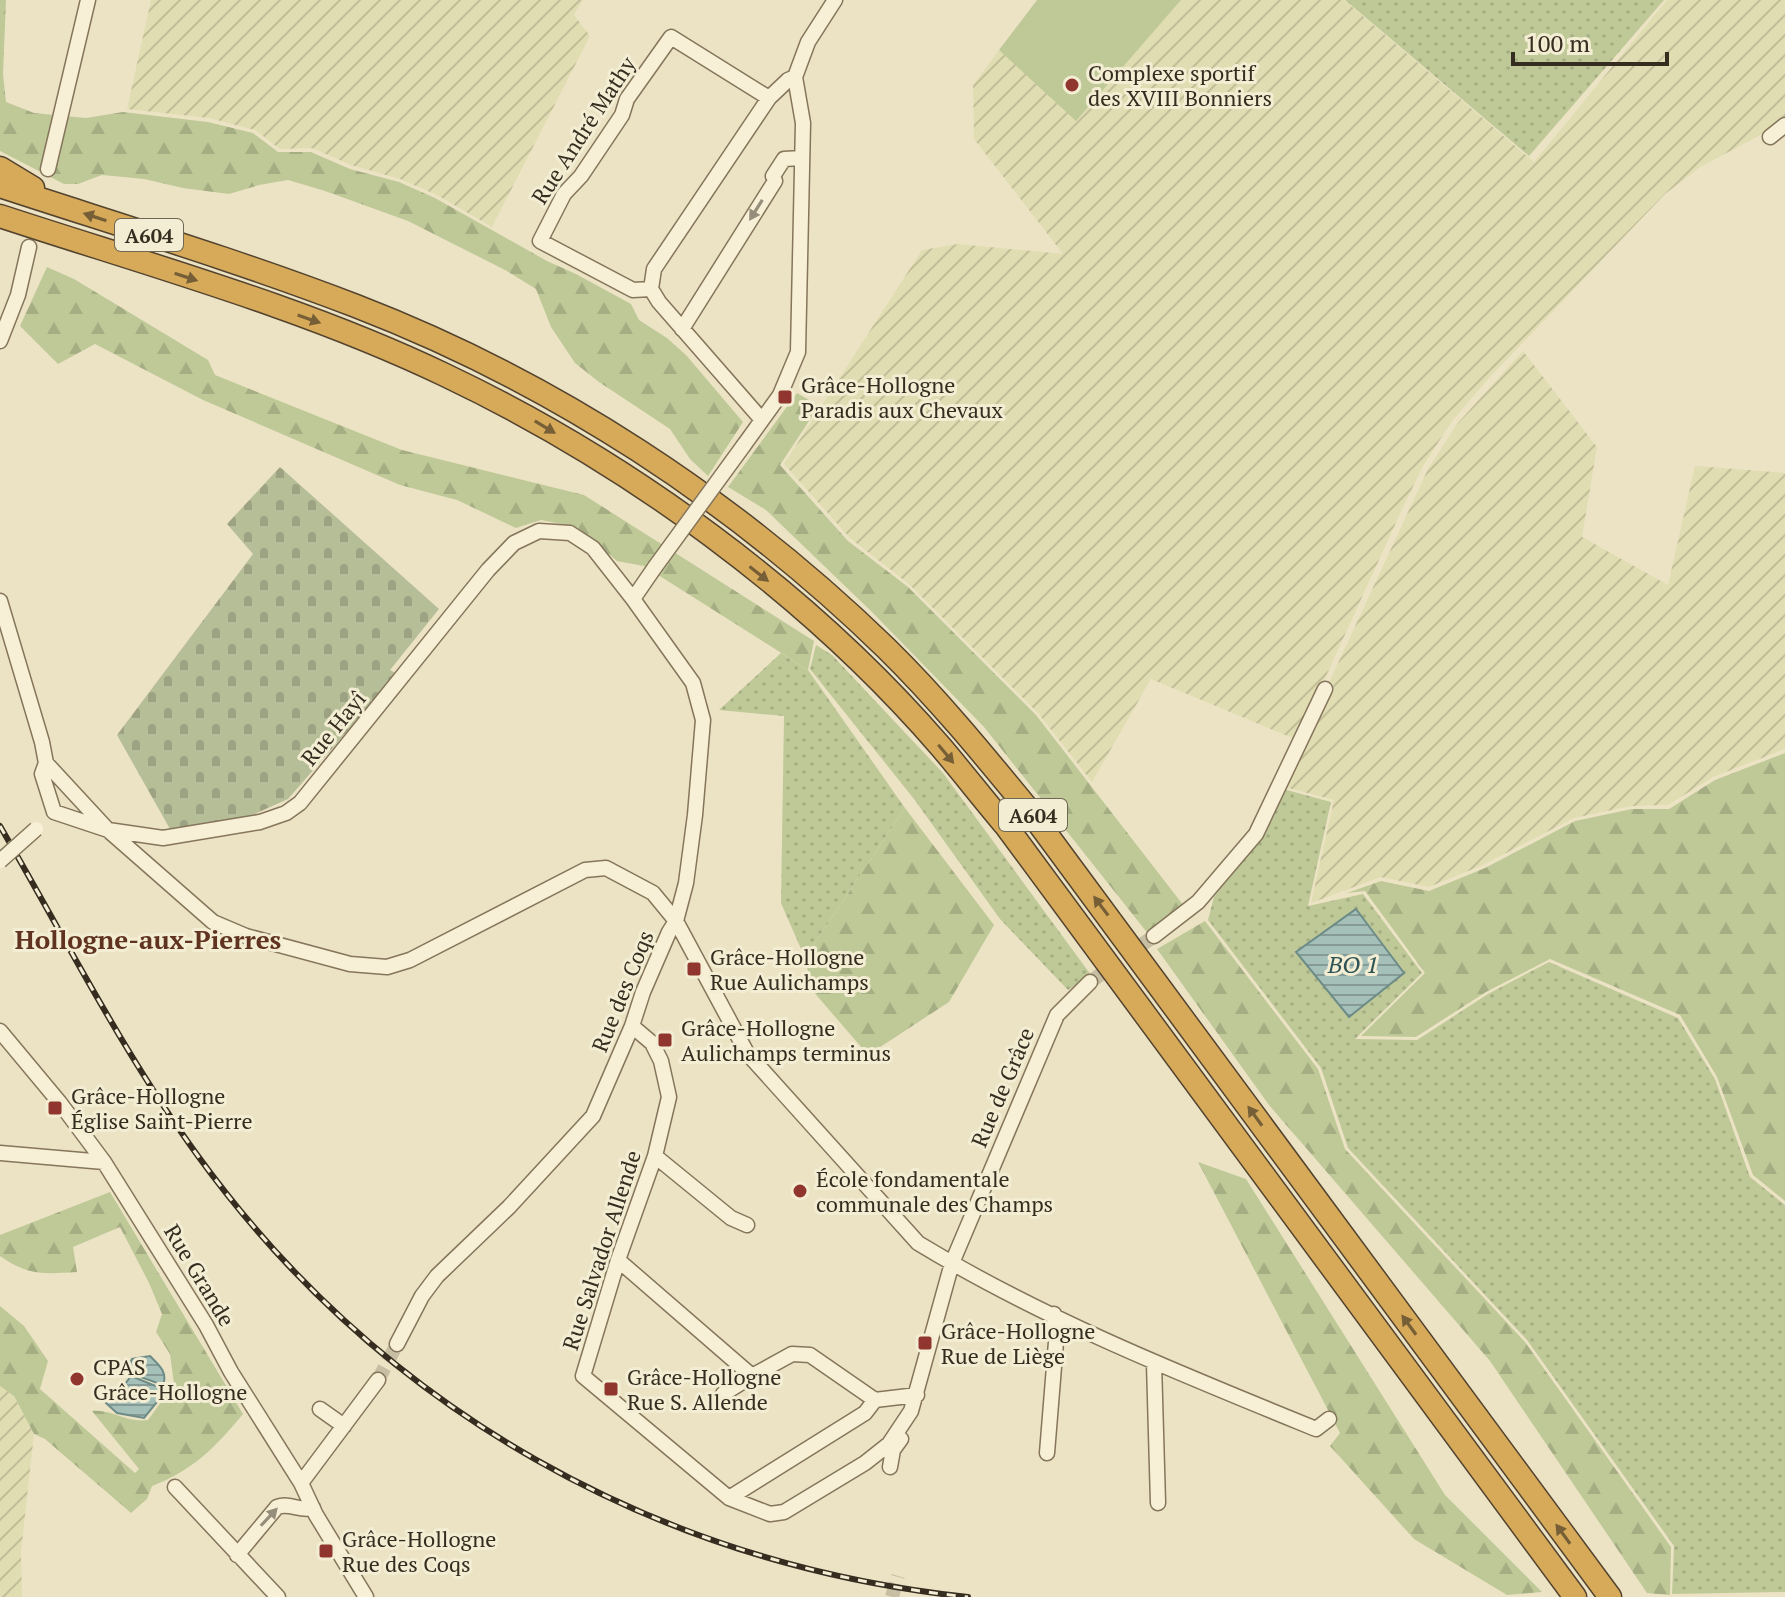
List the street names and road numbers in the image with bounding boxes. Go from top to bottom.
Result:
street label: Rue André Mathy [524,50,642,209]
road number: A604 [115,219,183,251]
street label: Rue Hayî [294,684,372,771]
road number: A604 [999,799,1067,831]
street label: Rue des Coqs [584,926,660,1056]
street label: Rue de Grâce [964,1023,1040,1151]
street label: Rue Salvador Allende [555,1146,647,1354]
street label: Rue Grande [158,1219,242,1331]

